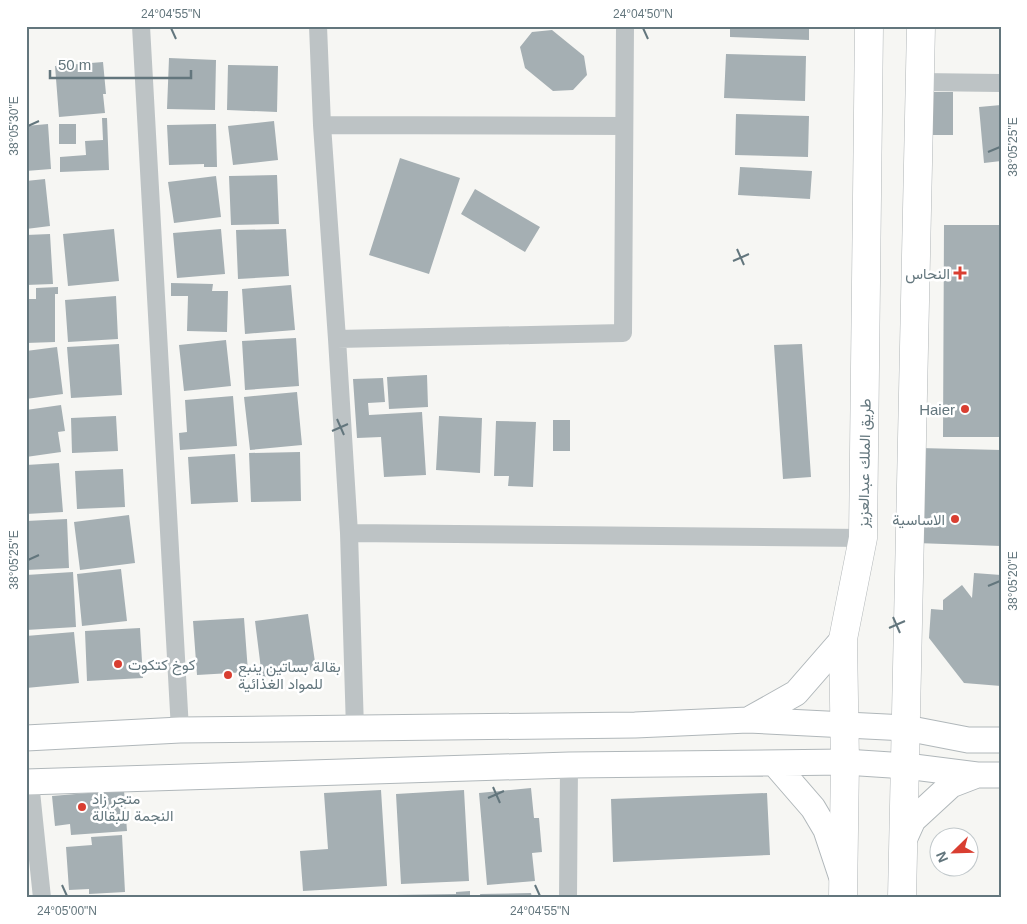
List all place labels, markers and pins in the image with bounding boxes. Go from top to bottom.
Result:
place label: النحاس [905,265,950,284]
marker: النحاس [954,267,966,279]
place label: Haier [919,401,955,418]
marker: Haier [959,403,971,415]
place label: الاساسية [892,511,945,529]
marker: الاساسية [949,513,961,525]
place label: كوخ كتكوت [128,656,196,676]
marker: كوخ كتكوت [112,658,124,670]
place label: بقالة بساتين ينبع للمواد الغذائية [238,658,341,693]
marker: بقالة بساتين ينبع للمواد الغذائية [222,669,234,681]
place label: متجر زاد النجمة للبقالة [92,790,173,825]
marker: متجر زاد النجمة للبقالة [76,801,88,813]

